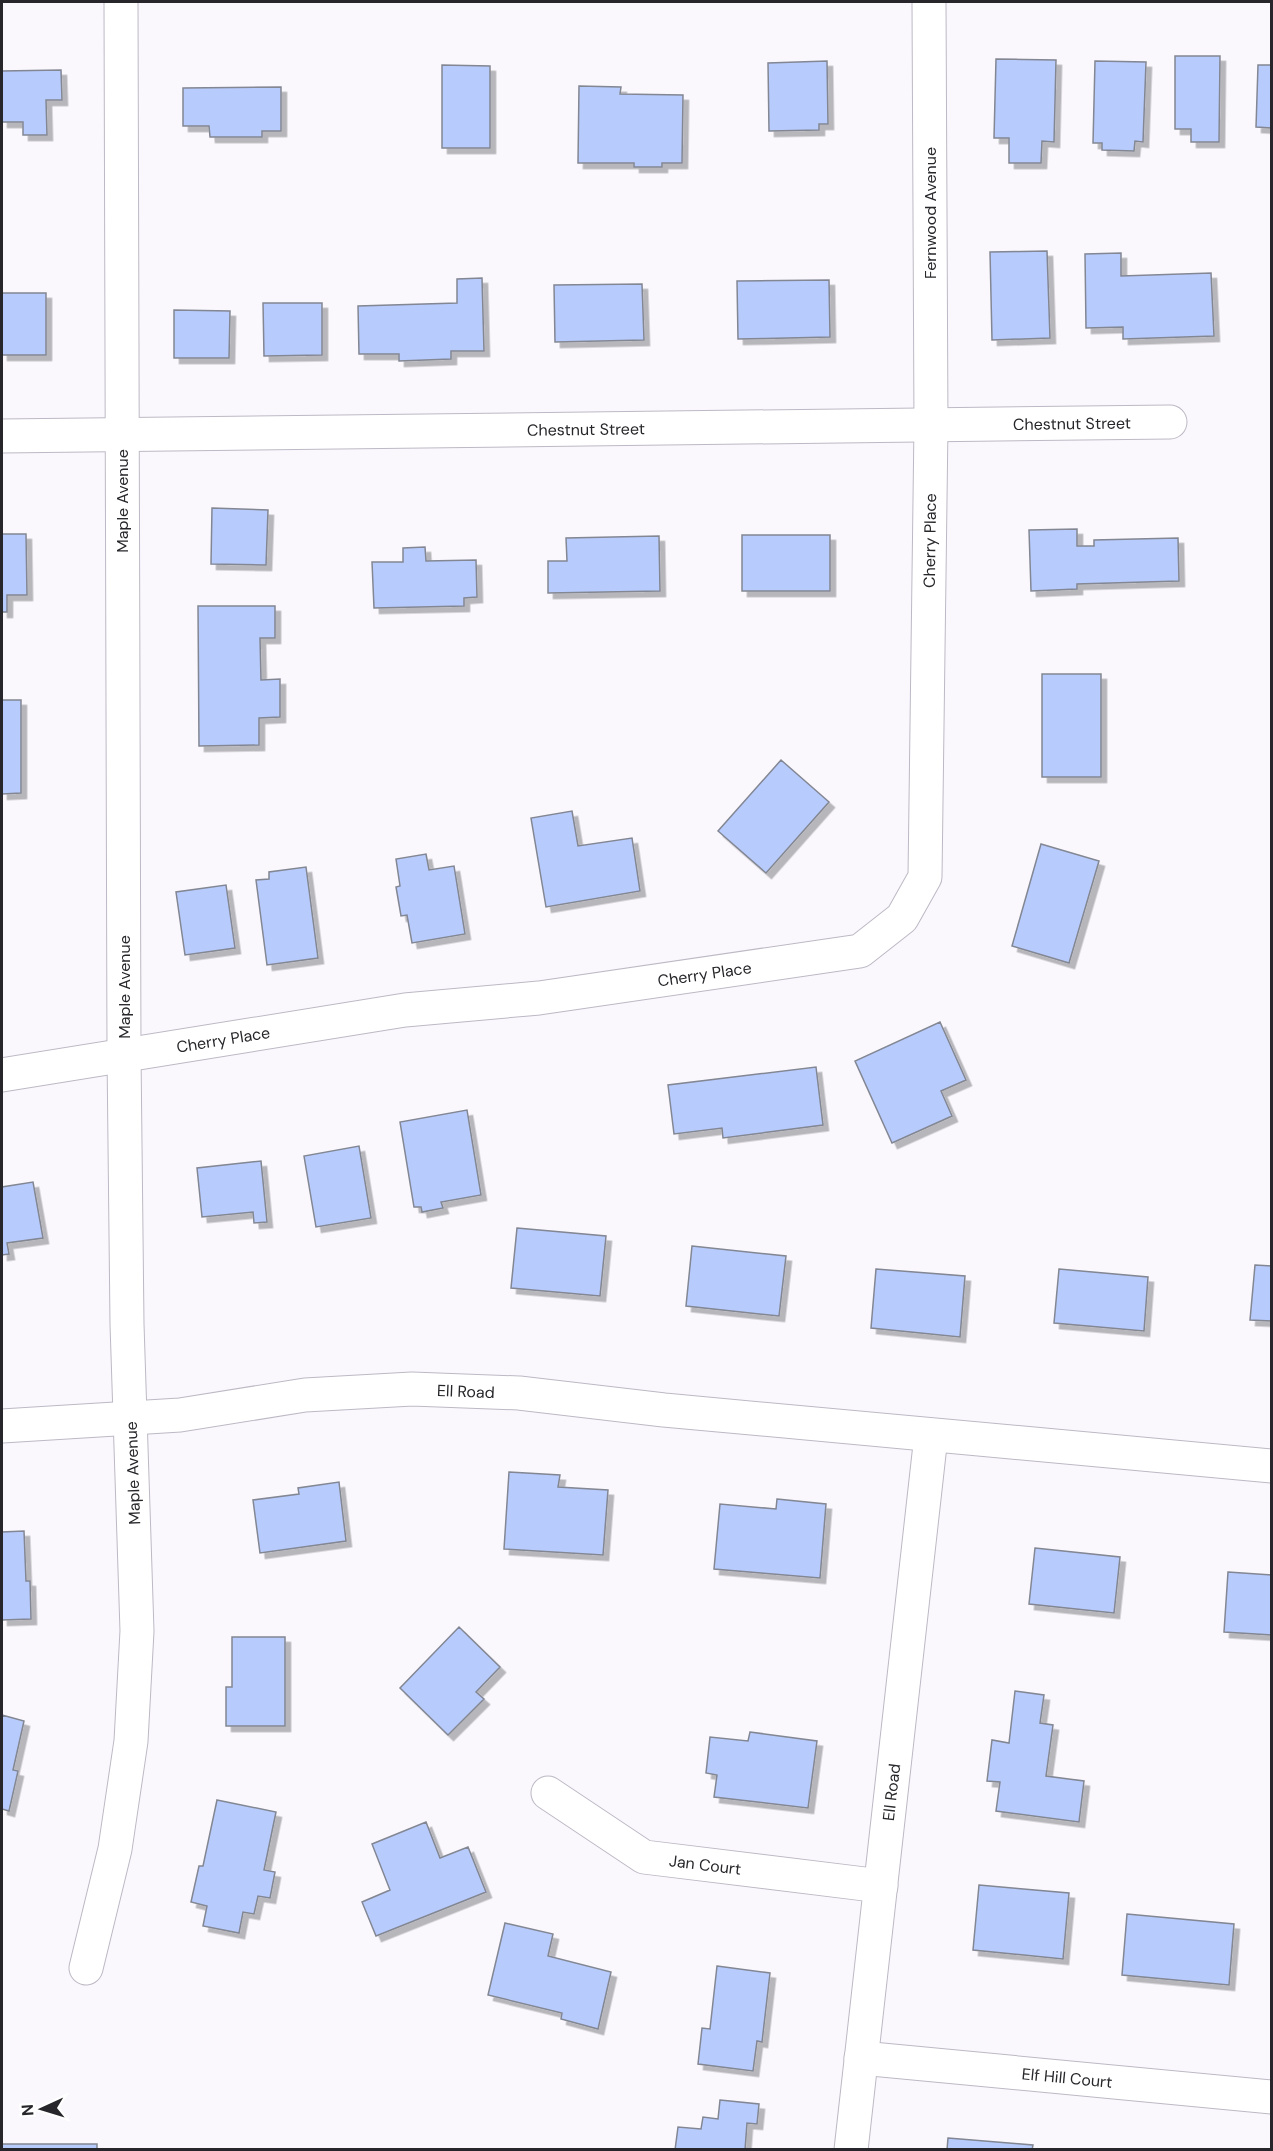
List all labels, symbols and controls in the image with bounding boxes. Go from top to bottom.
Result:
street label: Fernwood Avenue [920,147,941,279]
street label: Chestnut Street [1013,412,1131,434]
street label: Chestnut Street [527,418,645,440]
street label: Maple Avenue [112,449,133,553]
street label: Cherry Place [918,493,941,588]
street label: Maple Avenue [114,935,135,1039]
street label: Cherry Place [656,957,753,991]
street label: Cherry Place [175,1021,272,1057]
street label: Ell Road [437,1379,495,1403]
street label: Maple Avenue [121,1421,145,1525]
street label: Ell Road [877,1762,905,1822]
street label: Jan Court [668,1850,742,1879]
street label: Elf Hill Court [1021,2063,1113,2092]
north arrow [12,2079,72,2139]
text: N [17,2103,38,2117]

